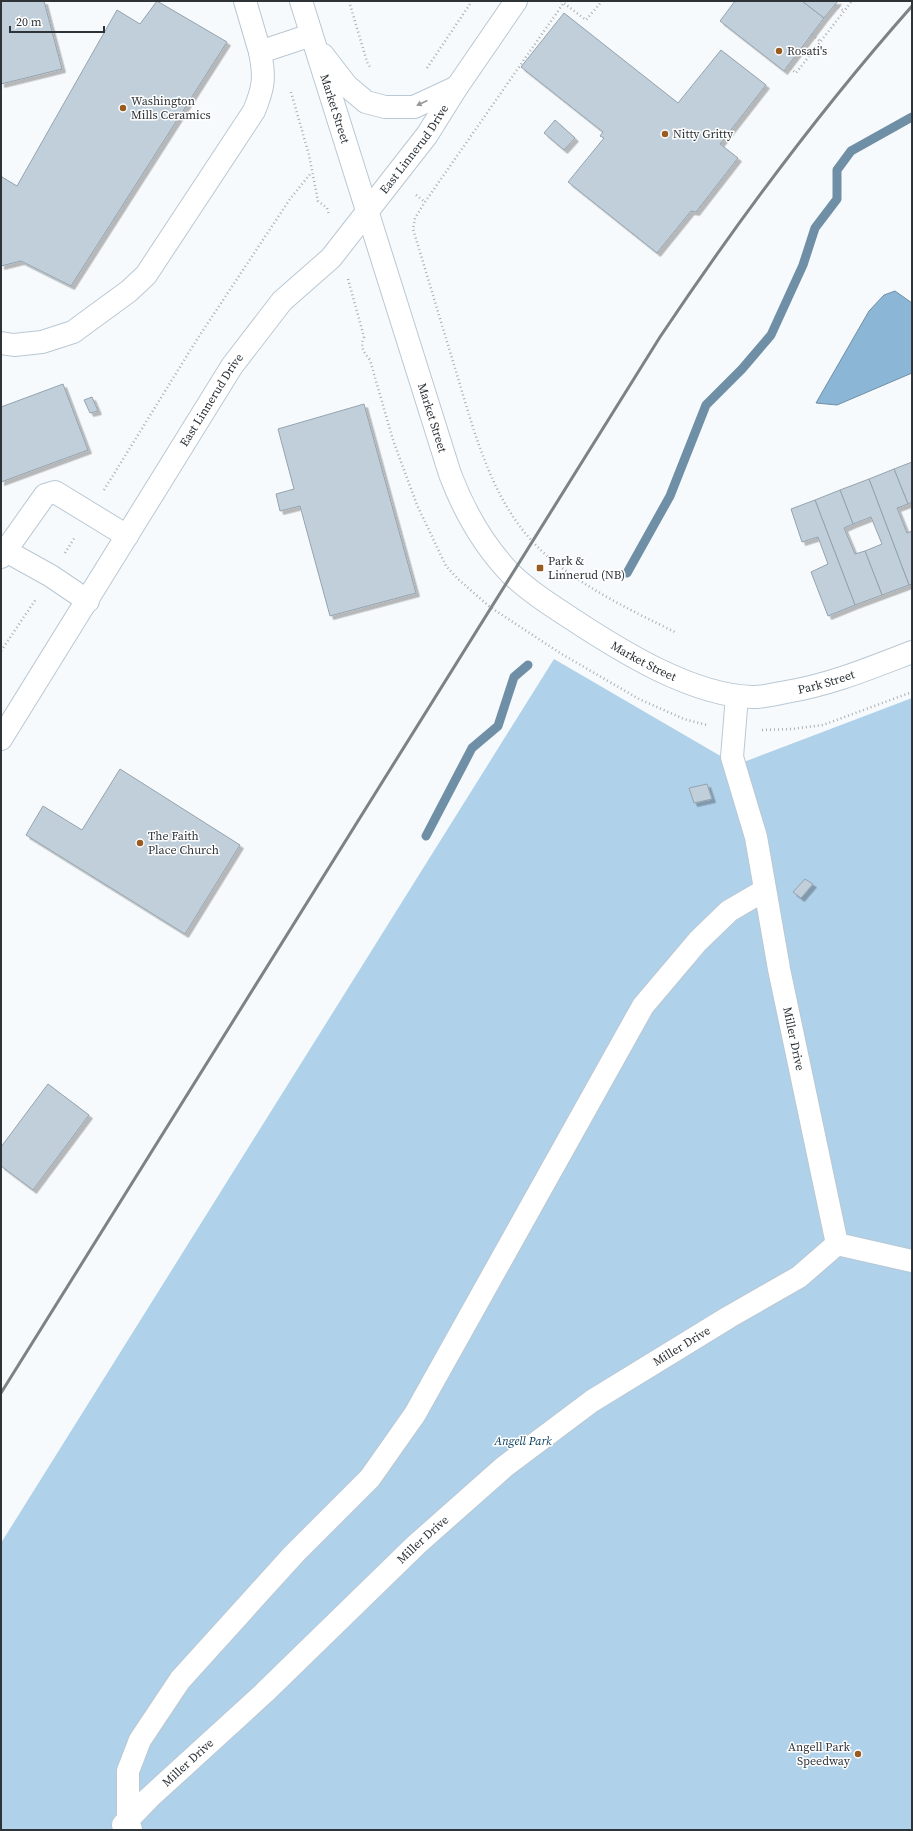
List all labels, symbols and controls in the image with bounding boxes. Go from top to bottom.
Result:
scale bar [10,8,104,34]
text: 20 m [16,14,42,30]
place label: Rosati's [787,43,827,59]
marker: Rosati's [774,46,784,56]
street label: Market Street [317,72,353,146]
place label: Washington Mills Ceramics [131,93,211,123]
one-way arrow [416,100,428,106]
street label: East Linnerud Drive [376,101,452,197]
marker: Washington Mills Ceramics [118,103,128,113]
place label: Nitty Gritty [673,126,734,142]
marker: Nitty Gritty [660,129,670,139]
street label: East Linnerud Drive [176,350,247,450]
street label: Market Street [414,381,451,455]
place label: Park & Linnerud (NB) [548,553,625,583]
marker: Park & Linnerud (NB) [535,563,545,573]
street label: Market Street [608,637,679,685]
street label: Park Street [796,666,857,698]
place label: The Faith Place Church [148,828,219,858]
marker: The Faith Place Church [135,838,145,848]
street label: Miller Drive [779,1006,808,1072]
street label: Miller Drive [650,1322,713,1370]
park label: Angell Park [493,1433,552,1449]
street label: Miller Drive [393,1512,452,1567]
street label: Miller Drive [159,1735,217,1790]
place label: Angell Park Speedway [788,1739,851,1769]
marker: Angell Park Speedway [853,1749,863,1759]

